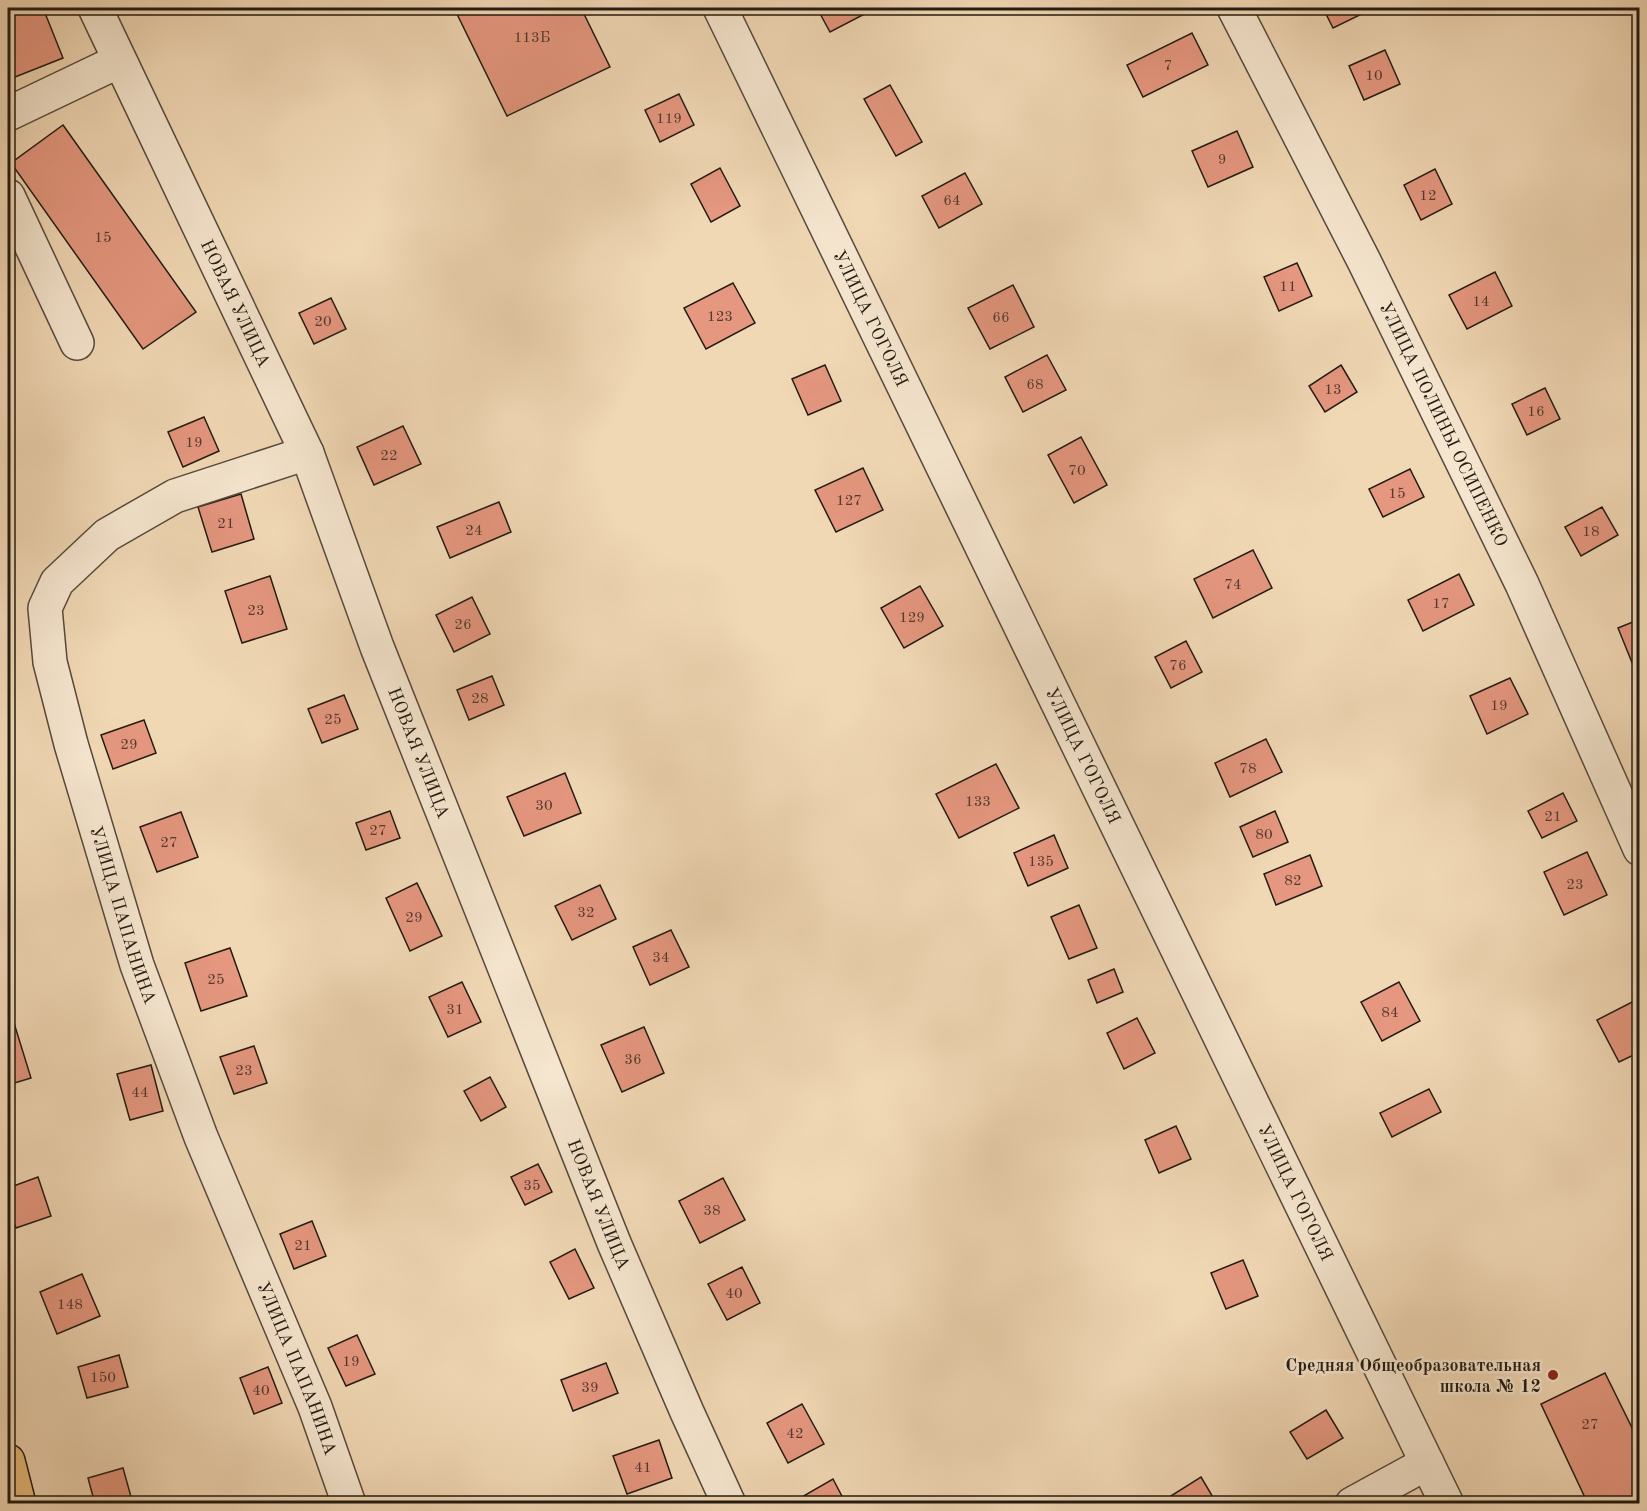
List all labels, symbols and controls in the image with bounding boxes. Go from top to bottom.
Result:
house number: 113Б [514,31,550,46]
house number: 7 [1164,59,1172,74]
house number: 10 [1365,69,1383,84]
house number: 119 [656,112,682,127]
house number: 9 [1218,153,1226,168]
house number: 12 [1419,189,1437,204]
house number: 64 [943,194,961,209]
house number: 15 [94,231,112,246]
street label: НОВАЯ УЛИЦА [197,237,273,371]
street label: УЛИЦА ГОГОЛЯ [829,248,911,390]
house number: 11 [1279,280,1297,295]
house number: 14 [1472,295,1490,310]
street label: УЛИЦА ПОЛИНЫ ОСИПЕНКО [1376,299,1510,550]
house number: 123 [707,310,733,325]
house number: 66 [992,311,1010,326]
house number: 20 [314,315,332,330]
house number: 68 [1026,378,1044,393]
house number: 13 [1324,383,1342,398]
house number: 16 [1527,405,1545,420]
house number: 19 [185,436,203,451]
house number: 22 [380,449,398,464]
house number: 70 [1068,464,1086,479]
house number: 15 [1388,487,1406,502]
house number: 127 [836,494,862,509]
house number: 21 [217,517,235,532]
house number: 24 [465,524,483,539]
house number: 18 [1582,525,1600,540]
house number: 74 [1224,578,1242,593]
house number: 17 [1432,597,1450,612]
house number: 23 [247,604,265,619]
house number: 129 [899,611,925,626]
house number: 26 [454,618,472,633]
house number: 76 [1169,659,1187,674]
street label: НОВАЯ УЛИЦА [384,685,452,821]
street label: УЛИЦА ГОГОЛЯ [1042,685,1123,827]
house number: 28 [471,692,489,707]
house number: 19 [1490,699,1508,714]
house number: 25 [324,713,342,728]
house number: 29 [120,738,138,753]
house number: 78 [1239,762,1257,777]
house number: 133 [965,795,991,810]
house number: 30 [535,799,553,814]
house number: 21 [1544,810,1562,825]
street label: УЛИЦА ПАПАНИНА [86,824,159,1007]
house number: 27 [369,824,387,839]
house number: 80 [1255,828,1273,843]
house number: 27 [160,836,178,851]
house number: 135 [1028,855,1054,870]
house number: 82 [1284,874,1302,889]
house number: 23 [1566,878,1584,893]
house number: 32 [577,906,595,921]
house number: 29 [405,911,423,926]
house number: 34 [652,951,670,966]
house number: 25 [207,973,225,988]
house number: 31 [446,1003,464,1018]
house number: 84 [1381,1006,1399,1021]
house number: 36 [624,1053,642,1068]
house number: 23 [235,1064,253,1079]
house number: 44 [131,1086,149,1101]
street label: УЛИЦА ГОГОЛЯ [1254,1122,1335,1264]
street label: НОВАЯ УЛИЦА [564,1137,633,1273]
house number: 35 [523,1179,541,1194]
house number: 38 [703,1204,721,1219]
house number: 21 [294,1239,312,1254]
street label: УЛИЦА ПАПАНИНА [253,1279,339,1458]
house number: 40 [725,1287,743,1302]
house number: 148 [57,1298,83,1313]
house number: 19 [342,1355,360,1370]
place label: Средняя Общеобразовательная школа № 12 [1285,1357,1541,1396]
marker: Средняя Общеобразовательная школа № 12 [1546,1368,1560,1382]
house number: 150 [90,1371,116,1386]
house number: 39 [581,1381,599,1396]
house number: 40 [252,1384,270,1399]
house number: 27 [1581,1418,1599,1433]
house number: 42 [786,1427,804,1442]
house number: 41 [634,1461,652,1476]

